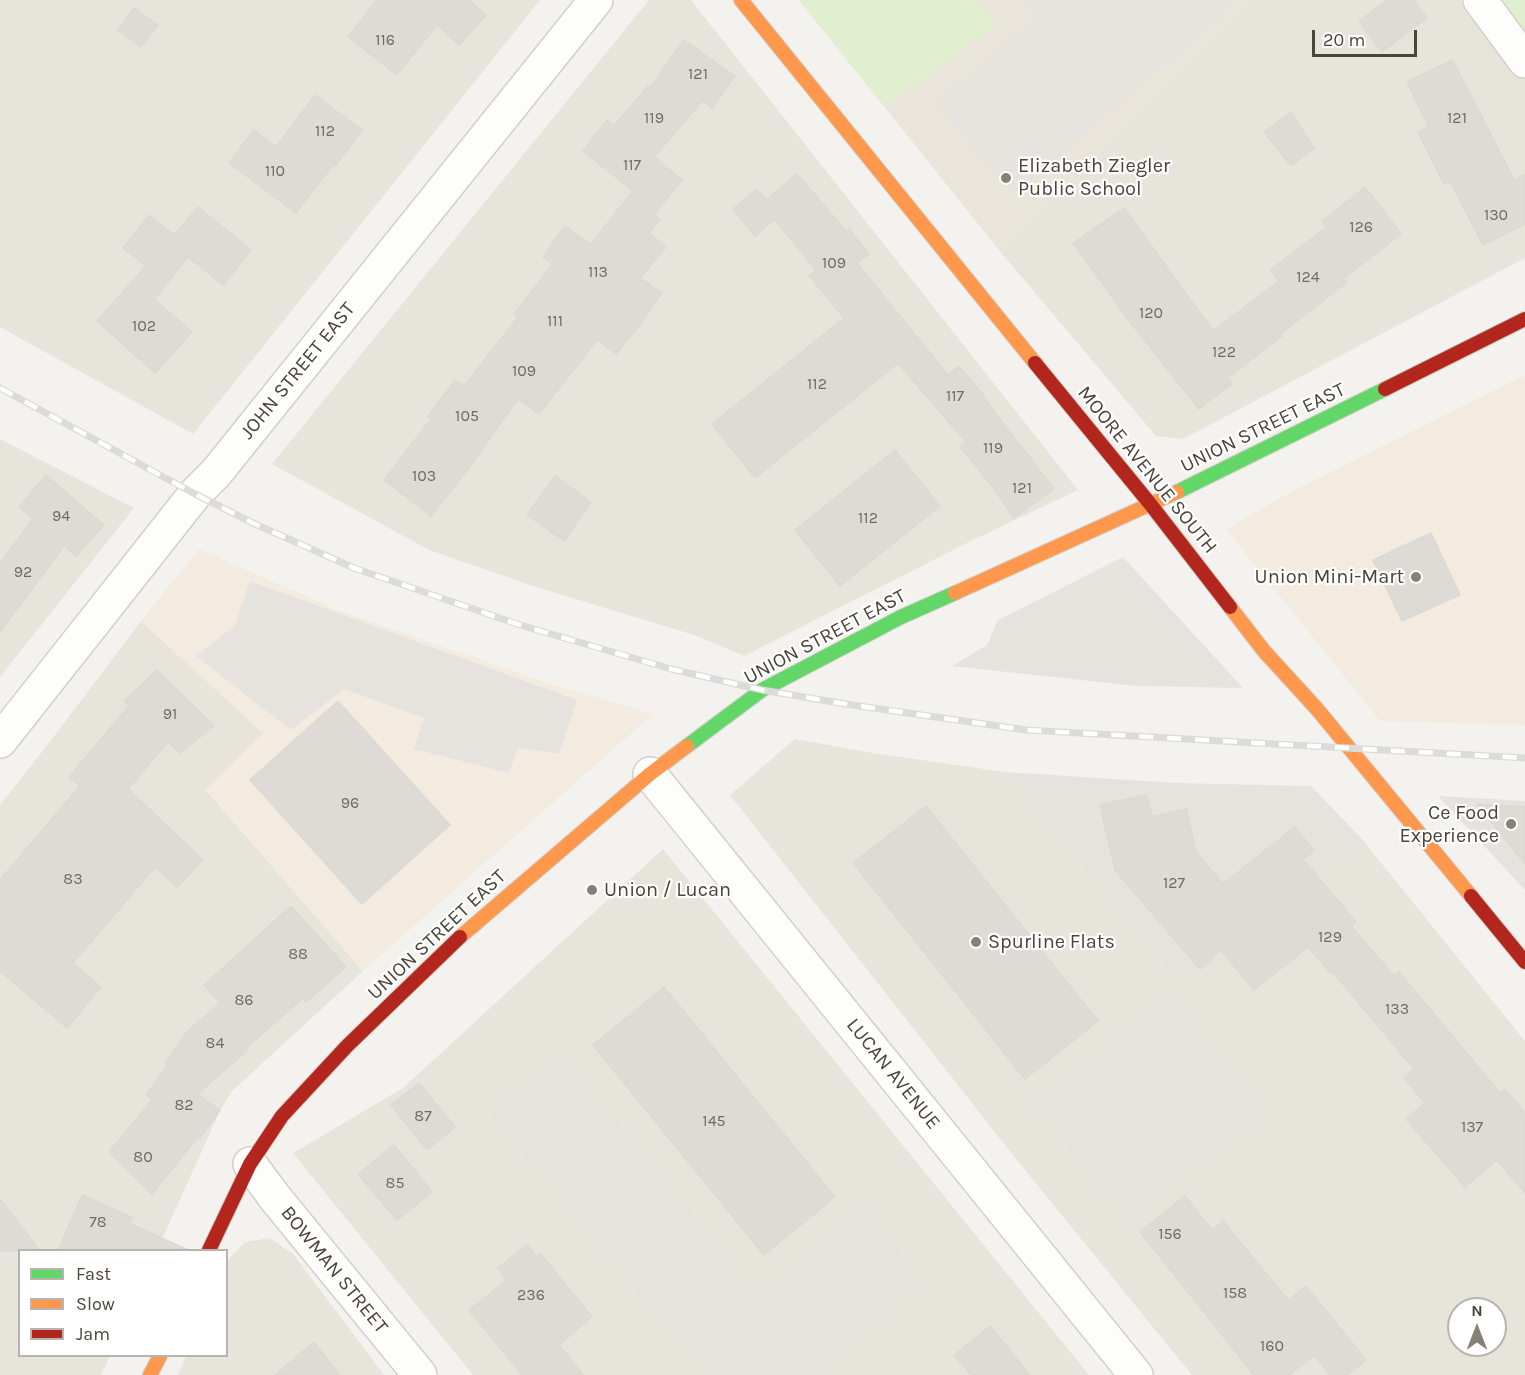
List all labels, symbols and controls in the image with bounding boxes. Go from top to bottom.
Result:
scale bar [1315,18,1420,56]
text: 20 m [1323,29,1365,51]
house number: 116 [375,30,395,50]
house number: 121 [688,64,708,84]
house number: 119 [644,108,664,128]
house number: 121 [1447,108,1467,128]
house number: 112 [315,121,335,141]
place label: Elizabeth Ziegler Public School [1018,154,1170,201]
house number: 117 [623,155,641,175]
house number: 110 [265,161,285,181]
marker: Elizabeth Ziegler Public School [999,171,1013,185]
house number: 130 [1484,205,1508,225]
house number: 126 [1349,217,1373,237]
house number: 109 [822,253,846,273]
house number: 113 [588,262,608,282]
house number: 124 [1296,267,1320,287]
street label: JOHN STREET EAST [235,298,361,444]
house number: 120 [1139,303,1163,323]
house number: 111 [547,311,563,331]
house number: 102 [132,316,156,336]
house number: 122 [1212,342,1236,362]
house number: 109 [512,361,536,381]
house number: 112 [807,374,827,394]
street label: UNION STREET EAST [1177,378,1349,478]
street label: MOORE AVENUE SOUTH [1072,381,1222,559]
house number: 117 [946,386,964,406]
house number: 105 [455,406,479,426]
house number: 119 [983,438,1003,458]
house number: 103 [412,466,436,486]
house number: 121 [1012,478,1032,498]
house number: 94 [52,506,70,526]
house number: 112 [858,508,878,528]
house number: 92 [14,562,32,582]
place label: Union Mini-Mart [1255,565,1404,589]
marker: Union Mini-Mart [1409,570,1423,584]
street label: UNION STREET EAST [740,584,910,690]
house number: 91 [163,704,177,724]
house number: 96 [341,793,359,813]
place label: Ce Food Experience [1399,801,1499,848]
marker: Ce Food Experience [1504,817,1518,831]
street label: UNION STREET EAST [363,865,511,1005]
house number: 83 [63,869,83,889]
house number: 127 [1163,873,1185,893]
place label: Union / Lucan [604,878,731,902]
marker: Union / Lucan [585,883,599,897]
house number: 129 [1318,927,1342,947]
place label: Spurline Flats [988,930,1115,954]
marker: Spurline Flats [969,935,983,949]
house number: 88 [288,944,308,964]
house number: 86 [235,990,253,1010]
house number: 133 [1385,999,1409,1019]
street label: LUCAN AVENUE [841,1014,945,1134]
house number: 84 [206,1033,224,1053]
house number: 82 [174,1095,194,1115]
house number: 87 [414,1106,432,1126]
house number: 145 [702,1111,726,1131]
house number: 137 [1461,1117,1483,1137]
house number: 80 [133,1147,153,1167]
house number: 85 [386,1173,404,1193]
street label: BOWMAN STREET [275,1201,393,1339]
house number: 78 [89,1212,107,1232]
house number: 156 [1158,1224,1182,1244]
legend [18,1249,228,1357]
text: Fast [76,1263,111,1285]
house number: 158 [1223,1283,1247,1303]
house number: 236 [517,1285,545,1305]
text: Slow [76,1293,115,1315]
north arrow [1447,1297,1507,1357]
text: N [1471,1301,1483,1320]
text: Jam [76,1323,110,1345]
house number: 160 [1260,1336,1284,1356]

